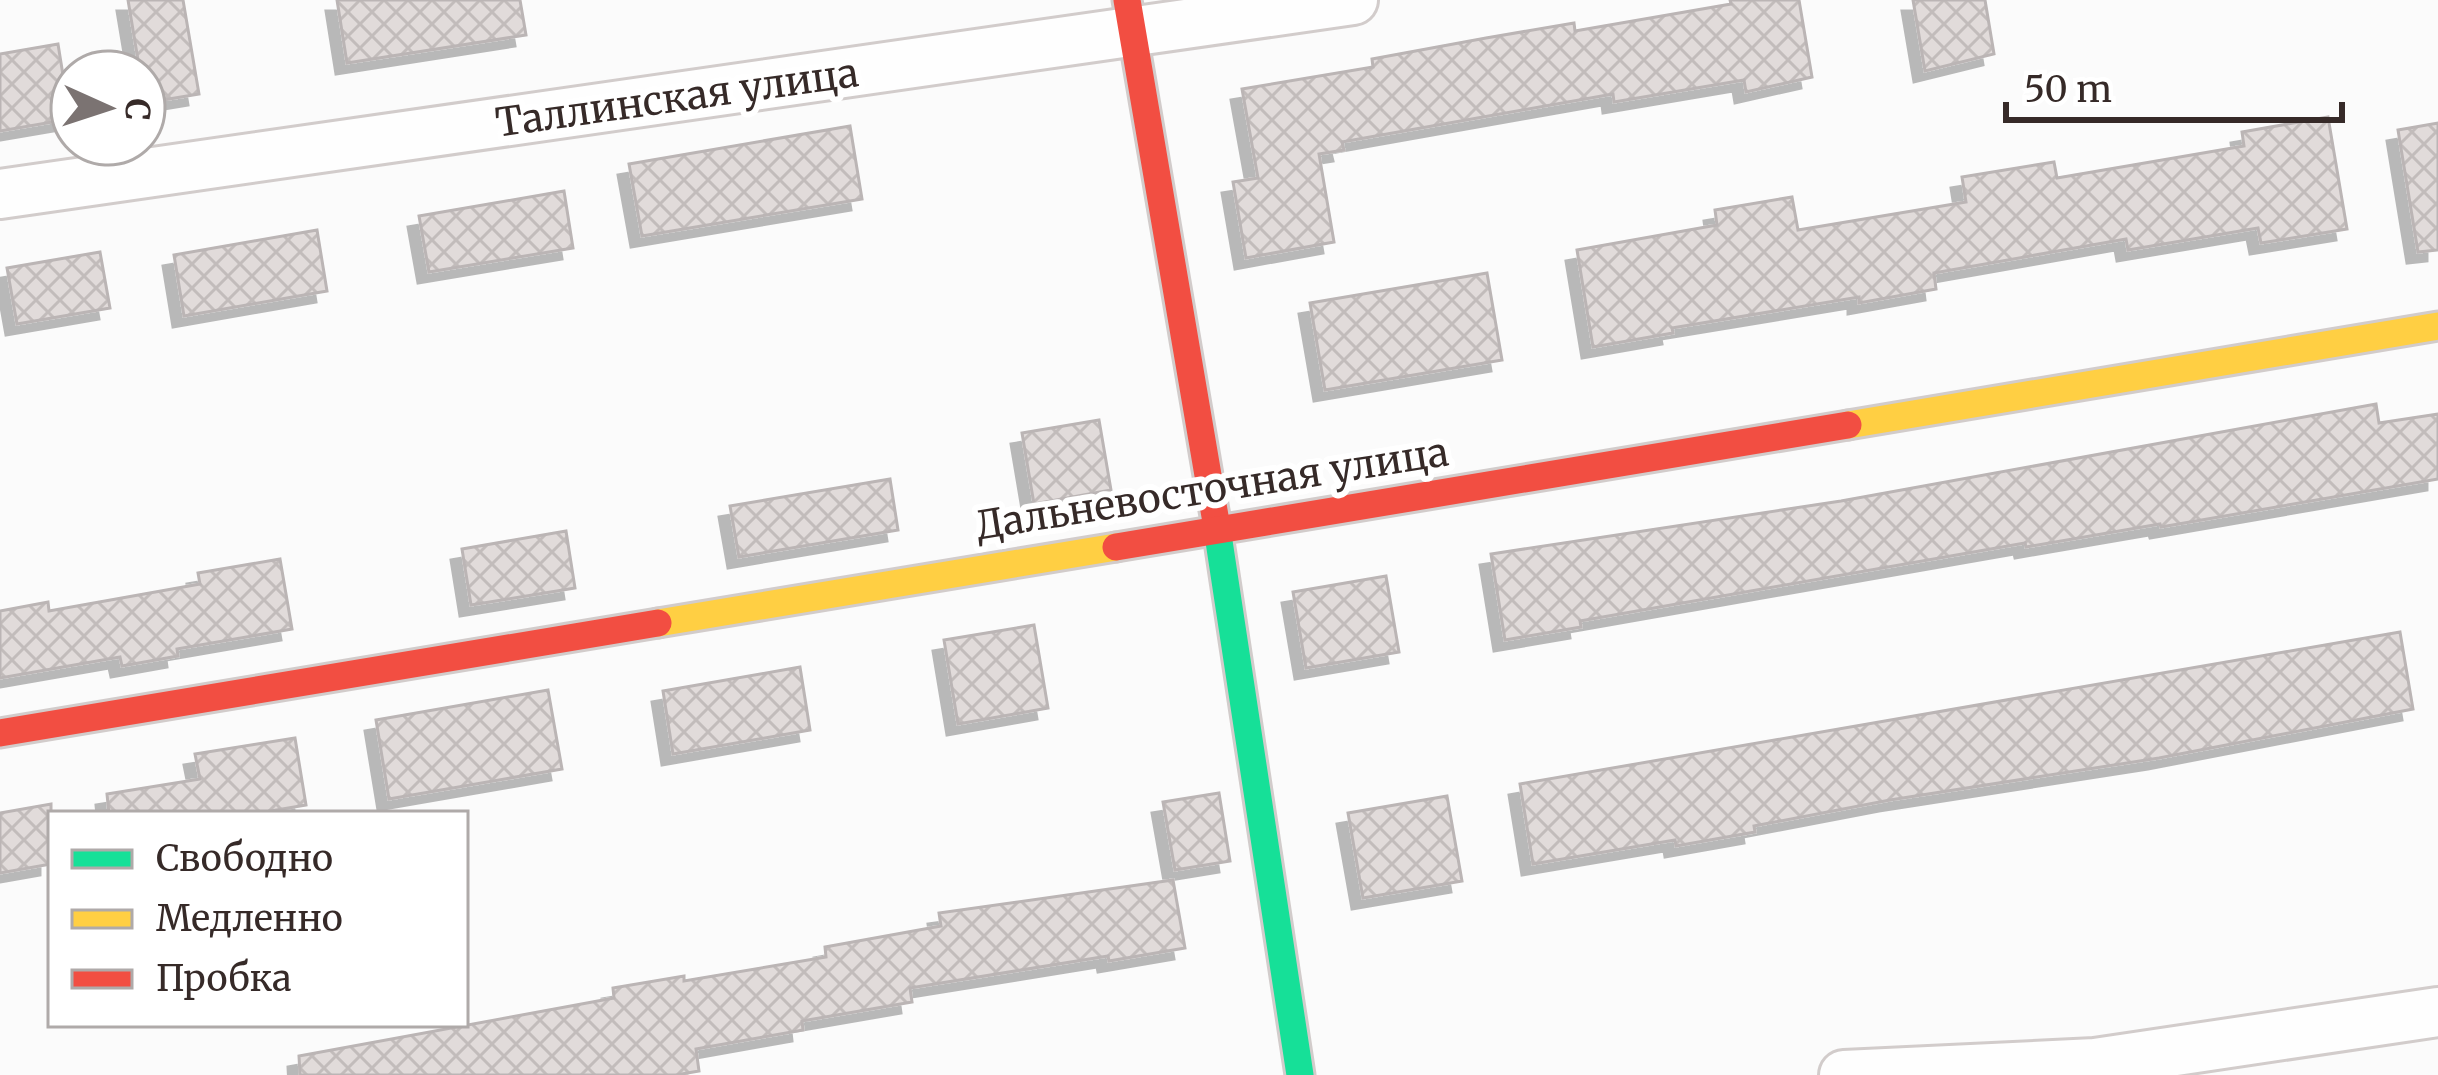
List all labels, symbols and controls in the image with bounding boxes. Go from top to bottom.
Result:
north arrow [48,48,168,168]
street label: Таллинская улица [492,48,862,148]
scale bar [2006,48,2342,122]
text: 50 m [2024,67,2112,112]
text: С [116,98,159,122]
street label: Дальневосточная улица [972,427,1452,551]
legend [48,811,468,1027]
text: Свободно [156,836,333,881]
text: Медленно [156,896,343,941]
text: Пробка [156,956,292,1001]

